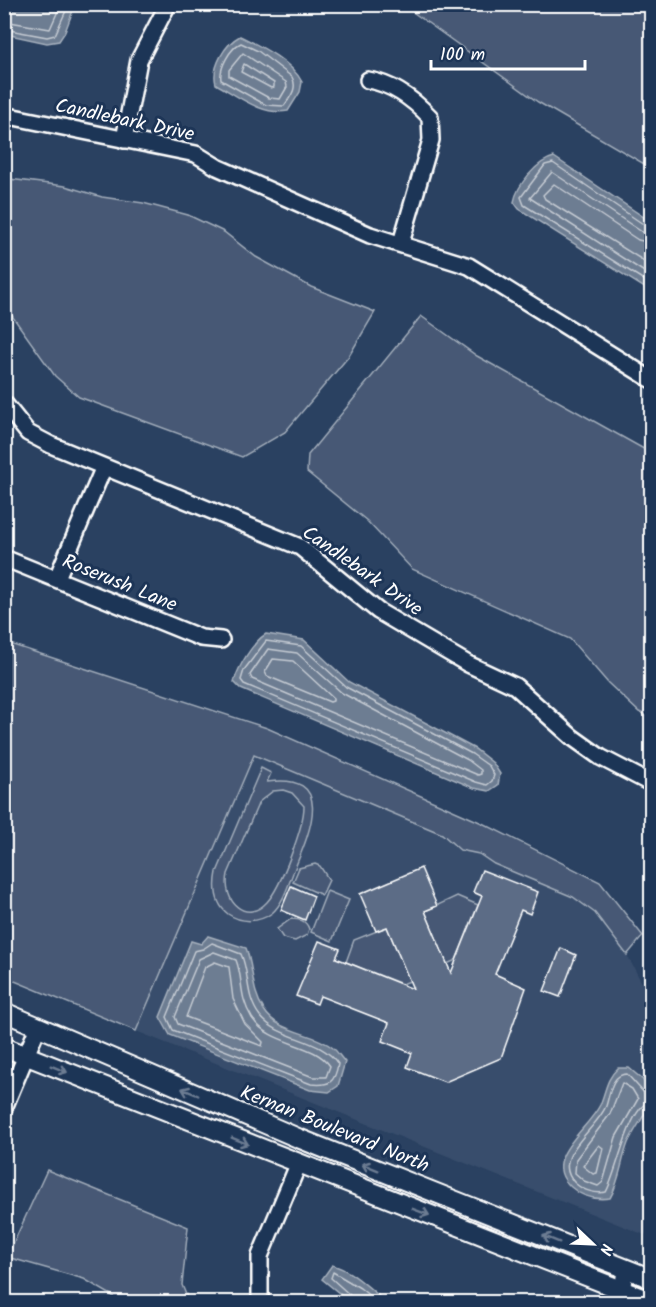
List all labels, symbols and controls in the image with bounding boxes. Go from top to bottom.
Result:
scale bar [431,33,586,71]
text: 100 m [440,41,485,70]
street label: Candlebark Drive [52,91,197,151]
street label: Candlebark Drive [295,518,429,625]
street label: Roserush Lane [57,546,182,621]
one-way arrow [49,1064,67,1075]
street label: Kernan Boulevard North [235,1077,434,1182]
one-way arrow [181,1086,199,1097]
one-way arrow [230,1136,248,1147]
one-way arrow [361,1161,380,1172]
one-way arrow [411,1208,430,1219]
north arrow [563,1214,623,1274]
one-way arrow [542,1233,561,1244]
text: N [592,1240,619,1259]

